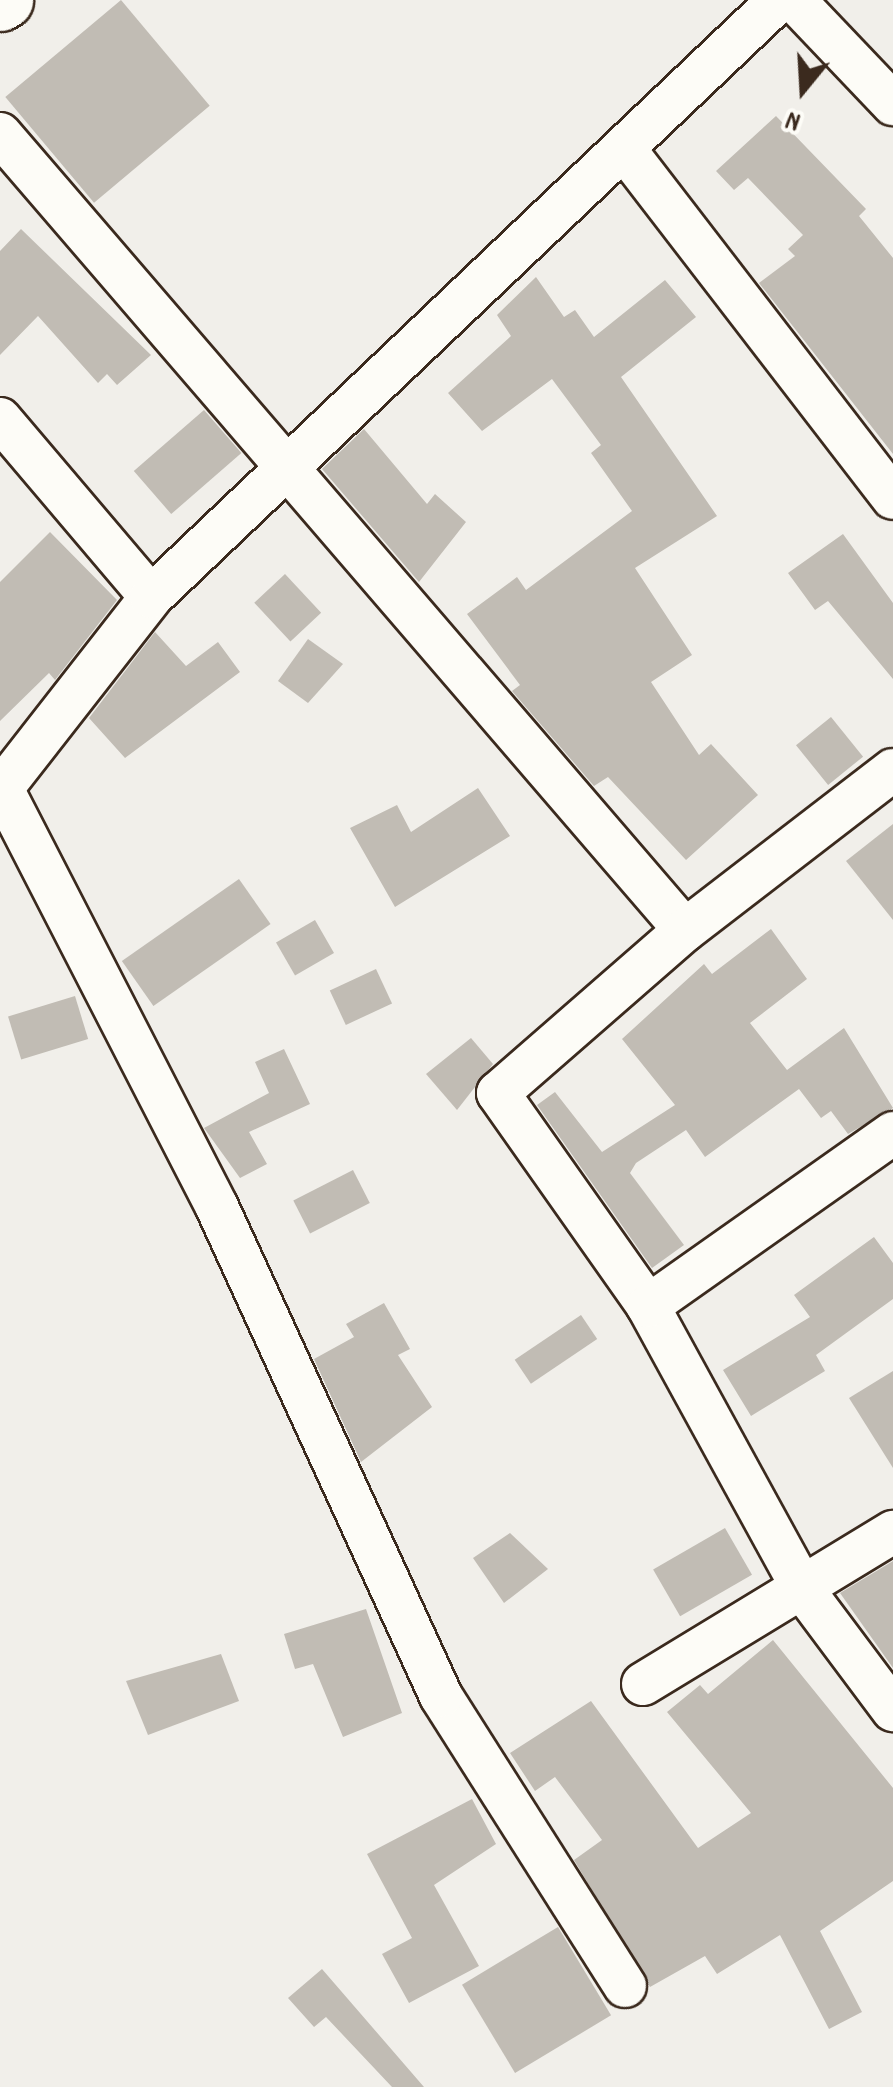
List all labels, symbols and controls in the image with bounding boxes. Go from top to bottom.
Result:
north arrow [753,40,853,140]
text: N [781,97,806,140]

